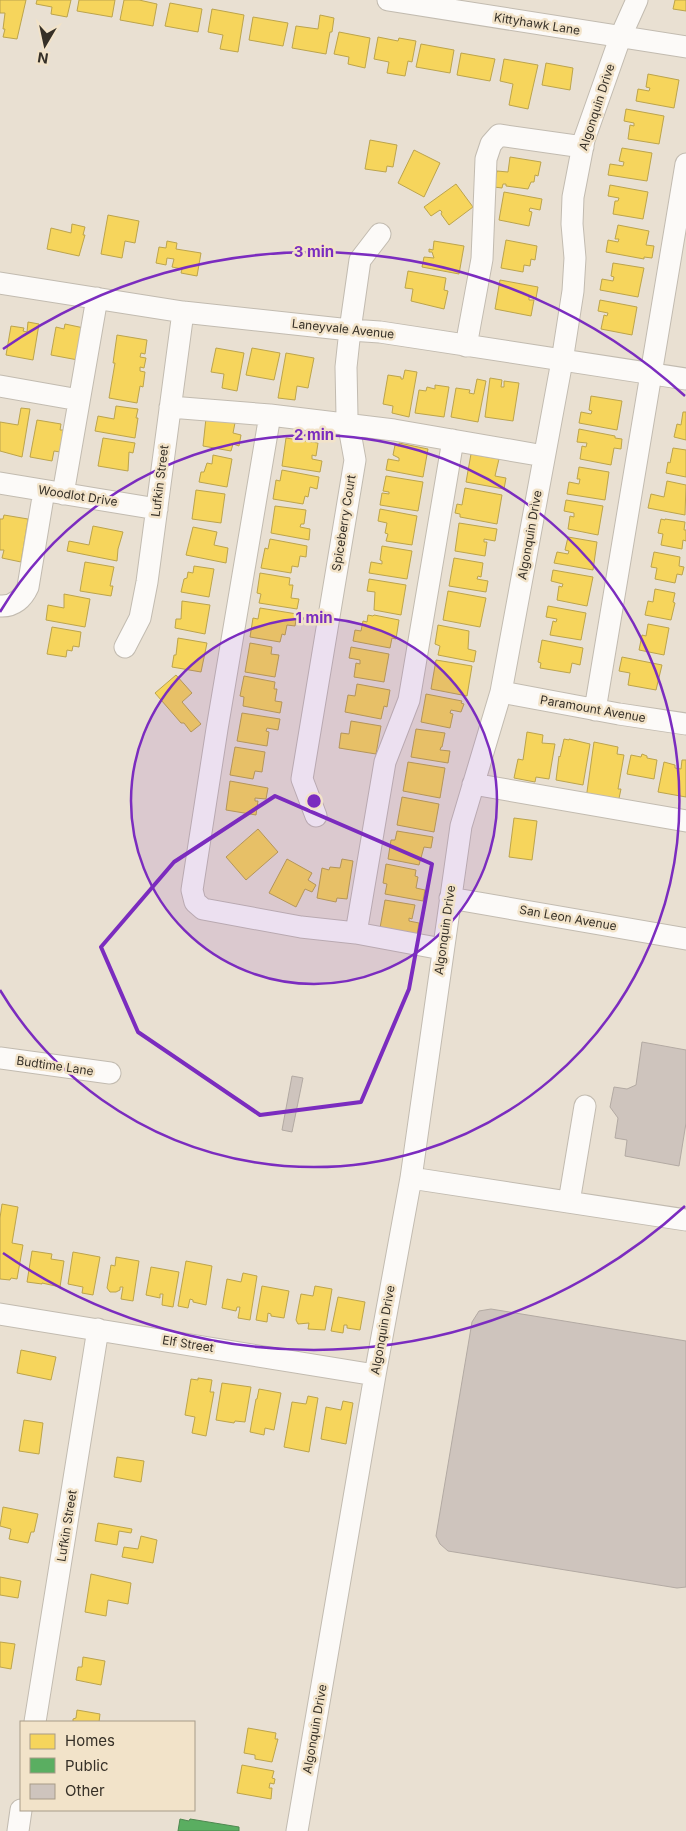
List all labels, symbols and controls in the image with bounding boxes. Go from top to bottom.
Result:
street label: Kittyhawk Lane [493,9,581,38]
north arrow [20,20,70,70]
text: N [36,49,49,68]
street label: Algonquin Drive [575,62,618,152]
text: 3 min [294,242,334,261]
street label: Laneyvale Avenue [291,316,395,341]
text: 2 min [294,425,334,444]
street label: Lufkin Street [148,444,171,518]
street label: Spiceberry Court [328,474,359,572]
street label: Woodlot Drive [37,482,119,509]
street label: Algonquin Drive [514,489,545,581]
text: 1 min [295,608,333,627]
street label: Paramount Avenue [539,692,647,725]
centre of rings [305,792,323,810]
street label: Algonquin Drive [431,884,458,976]
street label: San Leon Avenue [518,902,618,933]
street label: Budtime Lane [16,1053,95,1078]
street label: Algonquin Drive [367,1284,398,1376]
street label: Elf Street [161,1332,215,1355]
street label: Lufkin Street [53,1489,80,1563]
street label: Algonquin Drive [299,1683,330,1775]
legend [20,1721,195,1811]
text: Homes [65,1731,115,1750]
text: Public [65,1756,108,1775]
text: Other [65,1781,105,1800]

